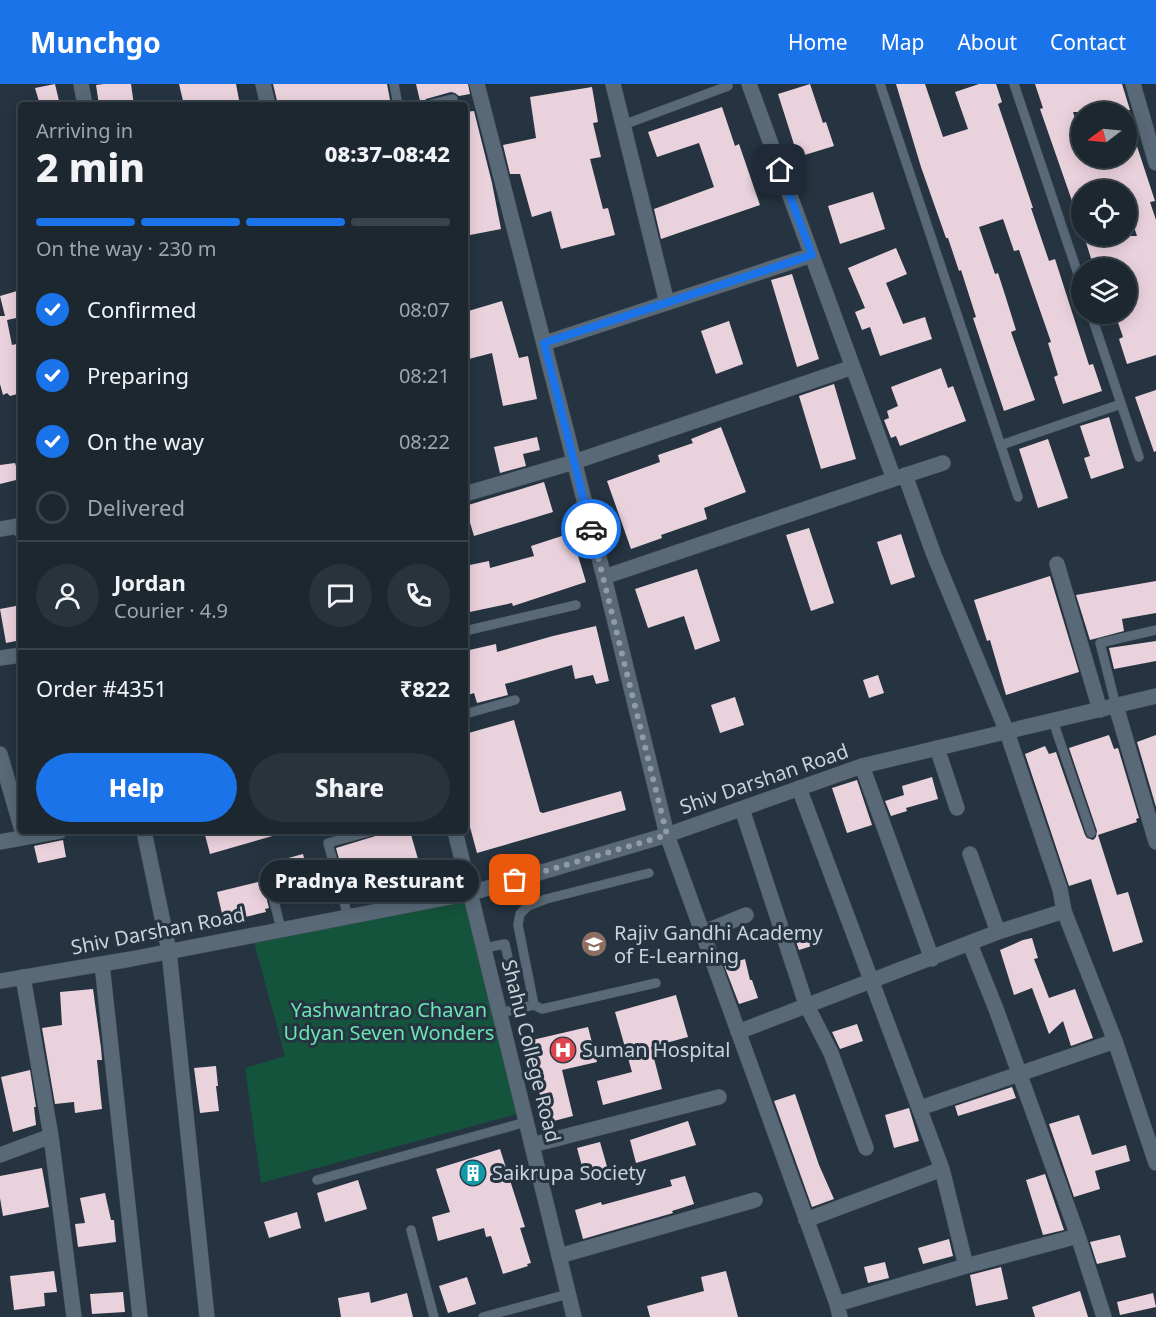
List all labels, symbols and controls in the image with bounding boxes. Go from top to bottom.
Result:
text: Munchgo [30,23,161,61]
text: Home [788,28,848,56]
text: Map [881,28,924,56]
text: About [957,28,1017,56]
text: Contact [1050,28,1126,56]
north arrow [1071,102,1137,168]
map controls [1071,102,1137,324]
text: Arriving in [36,117,133,144]
text: 08:37–08:42 [325,138,450,168]
text: 2 min [36,140,145,193]
pin [754,144,805,195]
icon: home [763,153,796,186]
button: locate [1071,180,1137,246]
text: On the way · 230 m [36,235,216,262]
button: layers [1071,258,1137,324]
icon: check [36,293,69,326]
text: Confirmed [87,294,197,324]
text: 08:07 [399,296,450,323]
icon: check [36,359,69,392]
text: Preparing [87,360,189,390]
text: 08:21 [399,362,450,389]
icon: check [36,425,69,458]
text: On the way [87,426,204,456]
text: 08:22 [399,428,450,455]
text: Delivered [87,492,185,522]
courier [561,499,621,559]
icon: car [575,513,608,546]
button: person [36,564,99,627]
button: chat [309,564,372,627]
button: phone [387,564,450,627]
text: Jordan [114,567,186,597]
text: Courier · 4.9 [114,597,228,624]
text: Order #4351 [36,673,167,703]
text: ₹822 [400,673,450,703]
street label: Shiv Darshan Road [676,737,852,820]
button: Help [36,753,237,822]
button: Share [249,753,450,822]
pin [489,854,540,905]
callout: Pradnya Resturant [260,859,479,901]
icon: bag [498,863,531,896]
text: Pradnya Resturant [275,867,464,894]
street label: Shiv Darshan Road [69,900,247,961]
place label: Rajiv Gandhi Academy of E-Learning [614,919,823,969]
school or university icon: Rajiv Gandhi Academy of E-Learning [579,929,609,959]
street label: Shahu College Road [496,957,567,1145]
park label: Yashwantrao Chavan Udyan Seven Wonders [284,996,494,1046]
hospital icon: Suman Hospital [548,1035,578,1065]
place label: Suman Hospital [582,1036,730,1063]
building icon: Saikrupa Society [458,1158,488,1188]
place label: Saikrupa Society [492,1159,647,1186]

